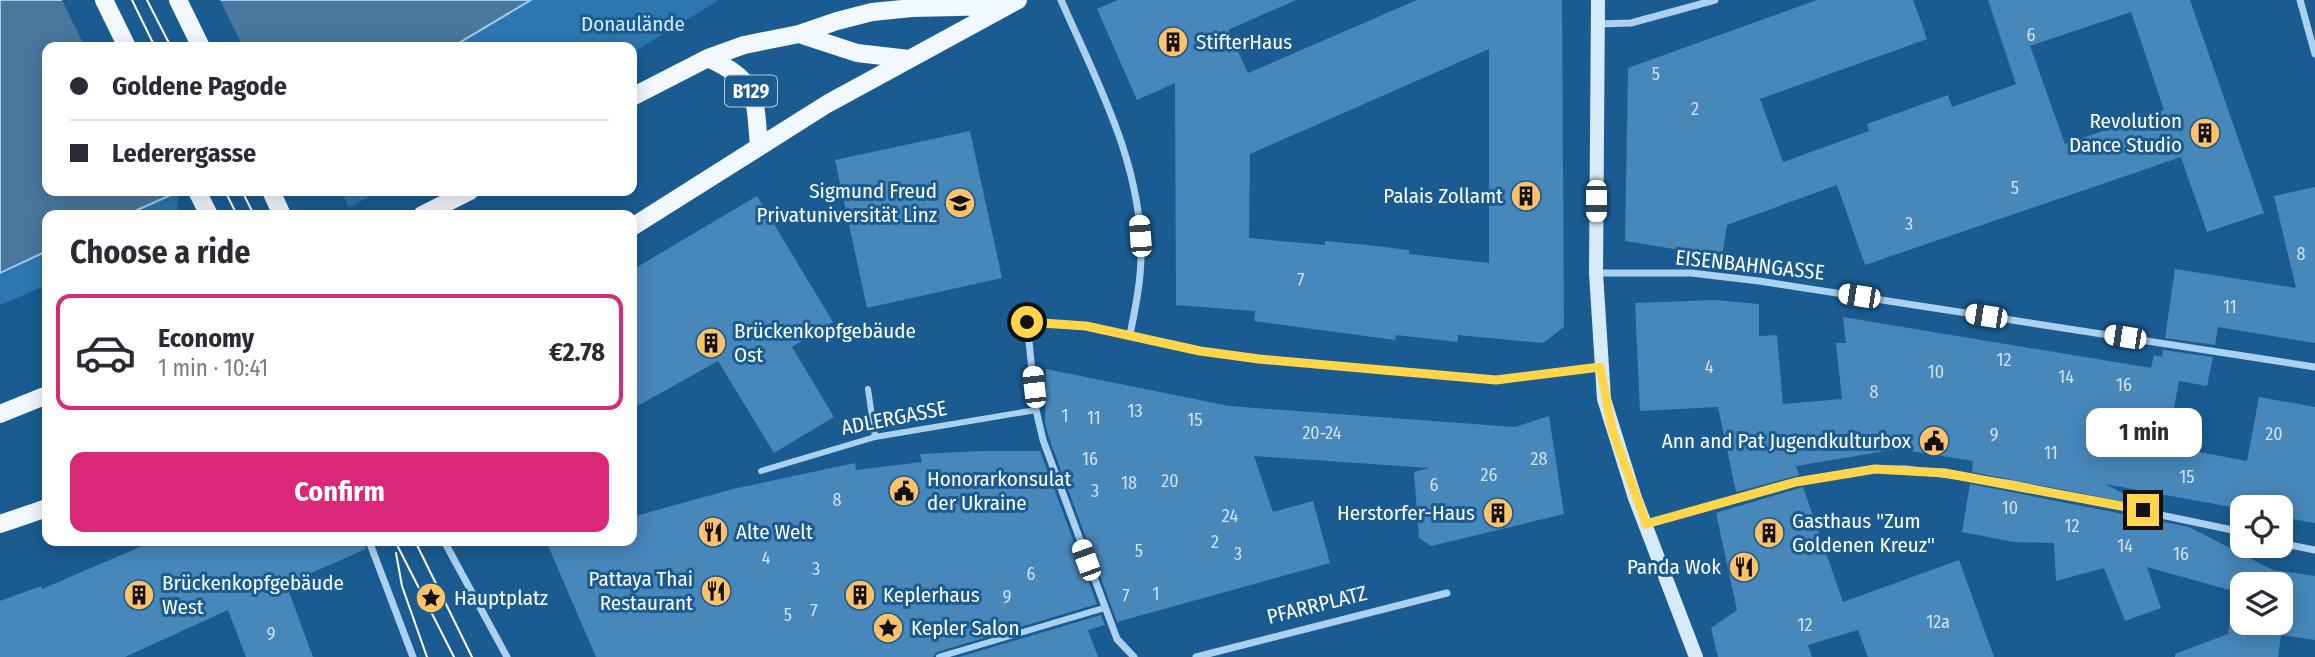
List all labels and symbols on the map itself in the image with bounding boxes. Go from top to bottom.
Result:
park label: Donaulände [581,11,685,37]
house number: 6 [2027,24,2036,46]
building icon: StifterHaus [1156,25,1190,59]
place label: StifterHaus [1196,29,1292,55]
house number: 5 [1652,63,1660,85]
road number: B129 [725,76,777,106]
house number: 2 [1691,98,1699,120]
place label: Revolution Dance Studio [2069,108,2182,158]
building icon: Revolution Dance Studio [2188,116,2222,150]
house number: 5 [2011,177,2019,199]
place label: Sigmund Freud Privatuniversität Linz [757,178,937,228]
building icon: Palais Zollamt [1509,179,1543,213]
car [1586,180,1607,222]
place label: Palais Zollamt [1383,183,1503,209]
school or university icon: Sigmund Freud Privatuniversität Linz [943,186,977,220]
house number: 3 [1905,213,1913,235]
car [1129,214,1152,258]
house number: 8 [2297,243,2306,265]
street label: EISENBAHNGASSE [1674,244,1826,286]
house number: 7 [1297,269,1305,291]
car [1837,282,1882,310]
house number: 11 [2223,296,2237,318]
car [1964,302,2009,330]
route start [1011,306,1043,338]
place label: Brückenkopfgebäude Ost [734,318,916,368]
car [2103,323,2148,351]
building icon: Brückenkopfgebäude Ost [694,326,728,360]
house number: 12 [1997,349,2012,371]
house number: 4 [1705,356,1714,378]
house number: 10 [1928,361,1944,383]
car [1022,365,1047,409]
house number: 14 [2058,366,2074,388]
house number: 16 [2116,374,2132,396]
house number: 8 [1870,381,1879,403]
street label: ADLERGASSE [839,395,949,441]
house number: 13 [1127,400,1143,422]
house number: 1 [1061,405,1069,427]
house number: 11 [1087,407,1101,429]
callout: 1 min [2085,408,2201,458]
house number: 15 [1187,409,1203,431]
house number: 20-24 [1302,422,1342,444]
house number: 20 [2265,423,2283,445]
public building icon: Ann and Pat Jugendkulturbox [1917,424,1951,458]
house number: 9 [1990,424,1998,446]
place label: Ann and Pat Jugendkulturbox [1662,428,1912,454]
house number: 11 [2044,442,2058,464]
house number: 16 [1082,448,1098,470]
house number: 28 [1531,448,1547,470]
house number: 26 [1481,464,1498,486]
place label: Honorarkonsulat der Ukraine [927,466,1072,516]
house number: 15 [2179,466,2195,488]
house number: 20 [1161,470,1179,492]
house number: 18 [1121,472,1137,494]
public building icon: Honorarkonsulat der Ukraine [887,474,921,508]
house number: 6 [1430,474,1439,496]
house number: 3 [1091,480,1099,502]
house number: 8 [833,489,842,511]
route end [2127,494,2159,526]
building icon: Herstorfer-Haus [1481,496,1515,530]
house number: 10 [2002,497,2018,519]
place label: Herstorfer-Haus [1337,500,1475,526]
house number: 24 [1222,505,1238,527]
place label: Gasthaus "Zum Goldenen Kreuz" [1792,508,1935,558]
restaurant icon: Alte Welt [696,515,730,549]
house number: 12 [2065,515,2080,537]
building icon: Gasthaus "Zum Goldenen Kreuz" [1752,516,1786,550]
place label: Alte Welt [736,519,813,545]
house number: 2 [1211,531,1219,553]
house number: 14 [2117,535,2133,557]
car [1069,537,1104,583]
house number: 5 [1135,540,1143,562]
house number: 3 [1234,543,1242,565]
house number: 16 [2173,543,2189,565]
house number: 4 [762,547,771,569]
restaurant icon: Panda Wok [1727,550,1761,584]
place label: Panda Wok [1627,554,1721,580]
house number: 3 [812,558,820,580]
house number: 6 [1027,563,1036,585]
place label: Pattaya Thai Restaurant [589,566,693,616]
place label: Brückenkopfgebäude West [162,570,344,620]
restaurant icon: Pattaya Thai Restaurant [699,574,733,608]
building icon: Brückenkopfgebäude West [122,578,156,612]
building icon: Keplerhaus [843,578,877,612]
street label: PFARRPLATZ [1264,580,1370,630]
place icon: Hauptplatz [414,581,448,615]
place label: Keplerhaus [883,582,980,608]
house number: 1 [1152,583,1160,605]
place label: Hauptplatz [454,585,548,611]
house number: 7 [1122,585,1130,607]
house number: 9 [1003,586,1011,608]
house number: 7 [810,600,818,622]
house number: 5 [784,604,792,626]
place icon: Kepler Salon [871,611,905,645]
house number: 12a [1926,611,1950,633]
house number: 12 [1798,614,1813,636]
place label: Kepler Salon [911,615,1020,641]
house number: 9 [267,623,275,645]

